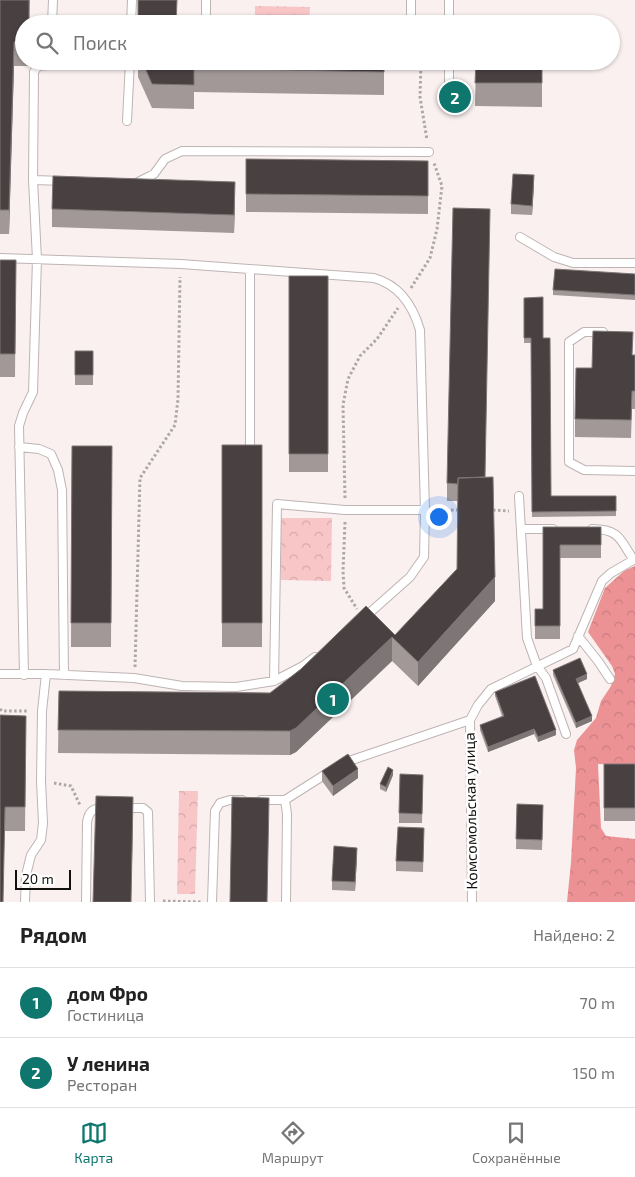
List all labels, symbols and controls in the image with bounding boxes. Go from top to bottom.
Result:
search box [15,15,620,70]
icon: search [33,29,61,57]
text: Поиск [73,31,127,54]
pin: 2 [439,78,471,116]
your location [426,504,452,530]
pin: 1 [317,680,349,718]
street label: Комсомольская улица [460,732,481,890]
scale bar [15,867,71,890]
text: 20 m [22,870,54,887]
text: Рядом [20,922,87,947]
text: Найдено: 2 [533,925,615,944]
text: дом Фро [67,982,148,1005]
text: 1 [33,993,39,1012]
text: 70 m [580,993,615,1012]
text: Гостиница [67,1005,144,1024]
text: У ленина [67,1052,150,1075]
text: 2 [31,1063,41,1082]
text: 150 m [573,1063,615,1082]
text: Ресторан [67,1075,137,1094]
tab: Карта [74,1119,113,1166]
tab: Маршрут [262,1119,324,1166]
tab: Сохранённые [472,1119,561,1166]

